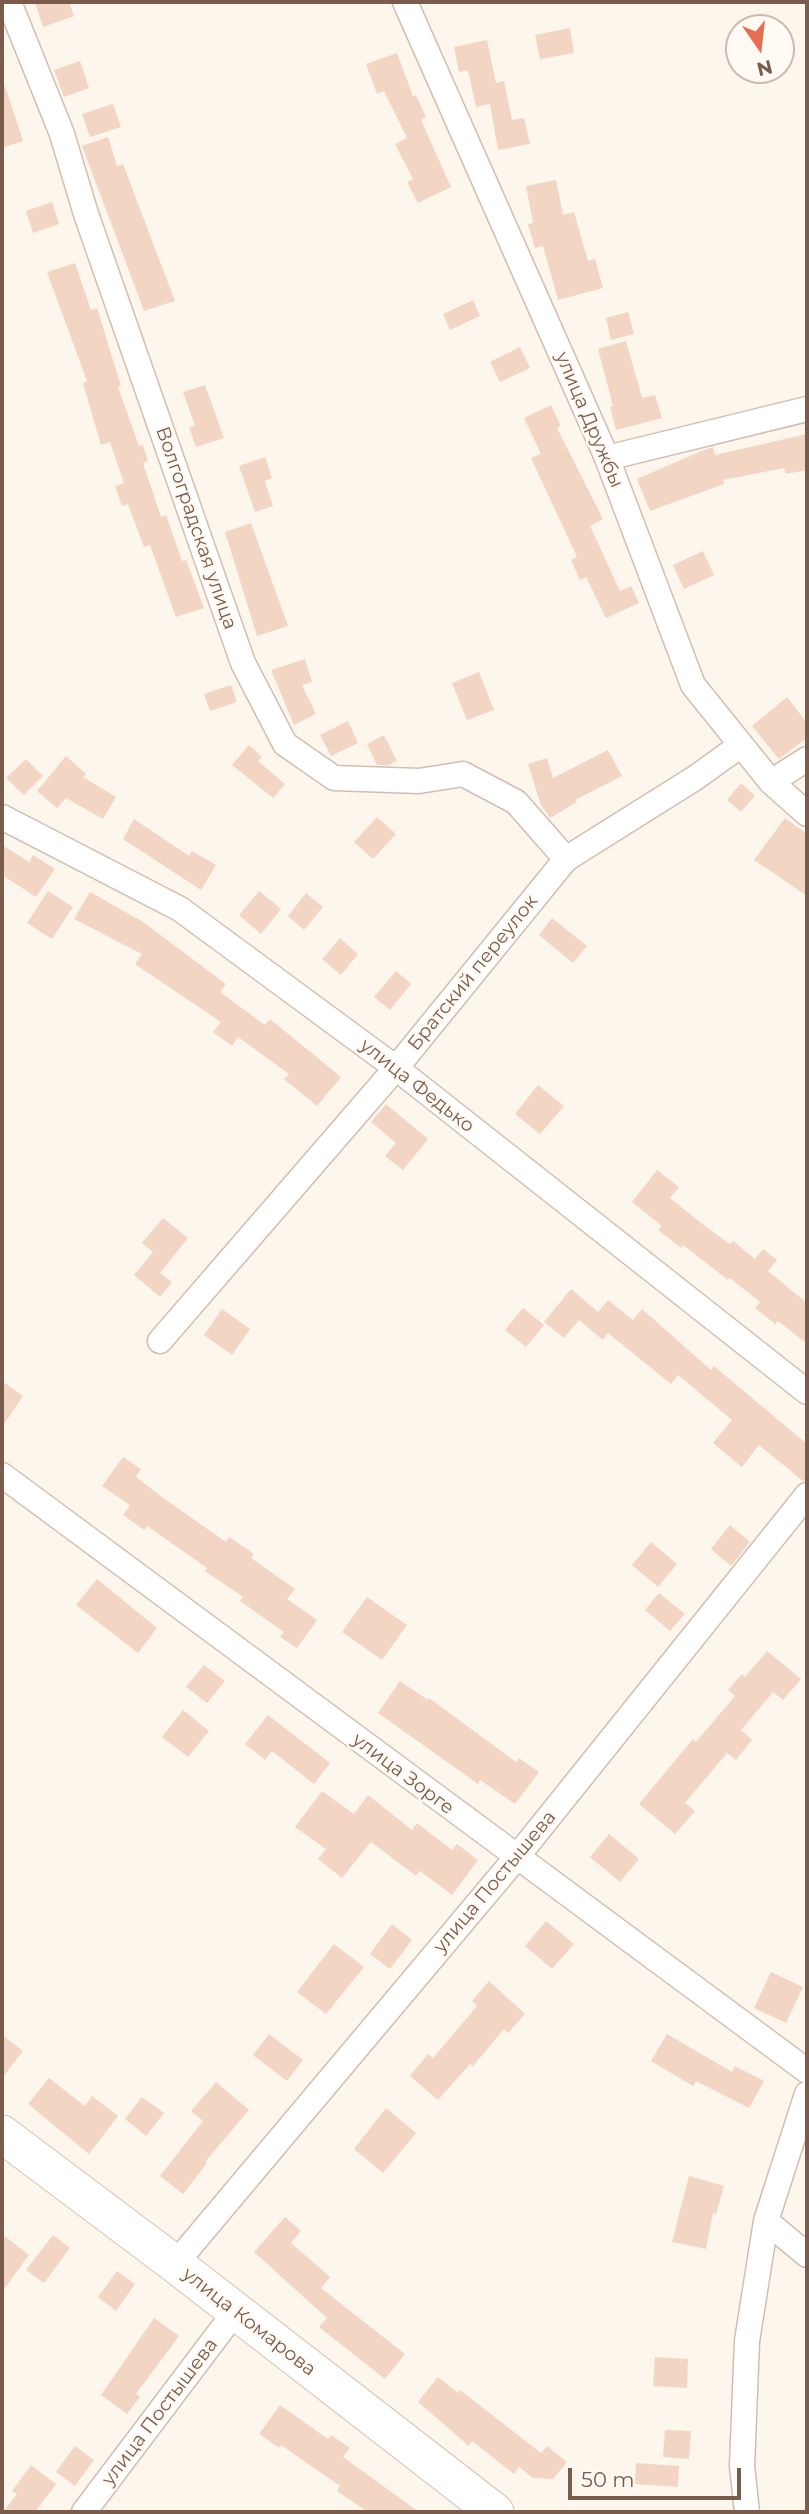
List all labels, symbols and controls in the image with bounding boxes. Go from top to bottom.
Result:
north arrow [725,14,795,84]
text: N [754,55,775,81]
street label: улица Дружбы [550,349,628,491]
street label: Волгоградская улица [151,424,241,632]
street label: Братский переулок [403,891,543,1055]
street label: улица Федько [355,1034,479,1138]
street label: улица Зорге [348,1728,458,1820]
street label: улица Постышева [429,1806,561,1958]
street label: улица Комарова [178,2263,320,2381]
street label: улица Постышева [97,2334,223,2490]
scale bar [571,2454,744,2498]
text: 50 m [581,2467,635,2492]

